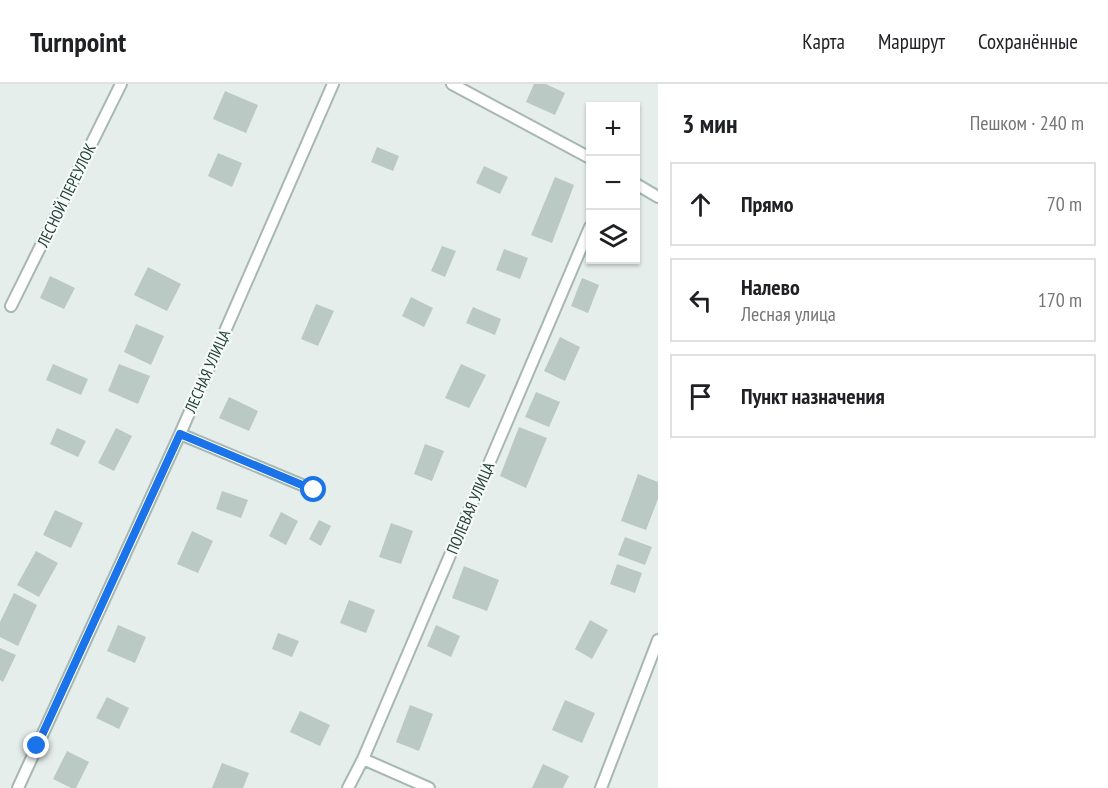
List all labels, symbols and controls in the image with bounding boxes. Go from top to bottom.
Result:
text: Turnpoint [30,23,126,60]
text: Карта [802,28,845,55]
text: Маршрут [878,28,945,55]
text: Сохранённые [978,28,1078,55]
map controls [586,102,640,264]
button: + [586,102,640,156]
text: 3 мин [682,107,737,140]
text: Пешком · 240 m [970,110,1084,136]
street label: ЛЕСНОЙ ПЕРЕУЛОК [32,140,100,251]
button: − [586,156,640,210]
icon: ahead [684,188,717,221]
text: Прямо [741,190,794,218]
text: 70 m [1047,191,1082,217]
button: layers [586,210,640,264]
text: Налево [741,273,800,301]
icon: left [684,284,717,317]
text: 170 m [1038,287,1082,313]
text: Лесная улица [741,301,836,327]
street label: ЛЕСНАЯ УЛИЦА [179,326,234,417]
icon: arrive [684,380,717,413]
text: Пункт назначения [741,382,885,410]
street label: ПОЛЕВАЯ УЛИЦА [442,459,498,557]
route start [300,476,326,502]
route end [23,732,49,758]

